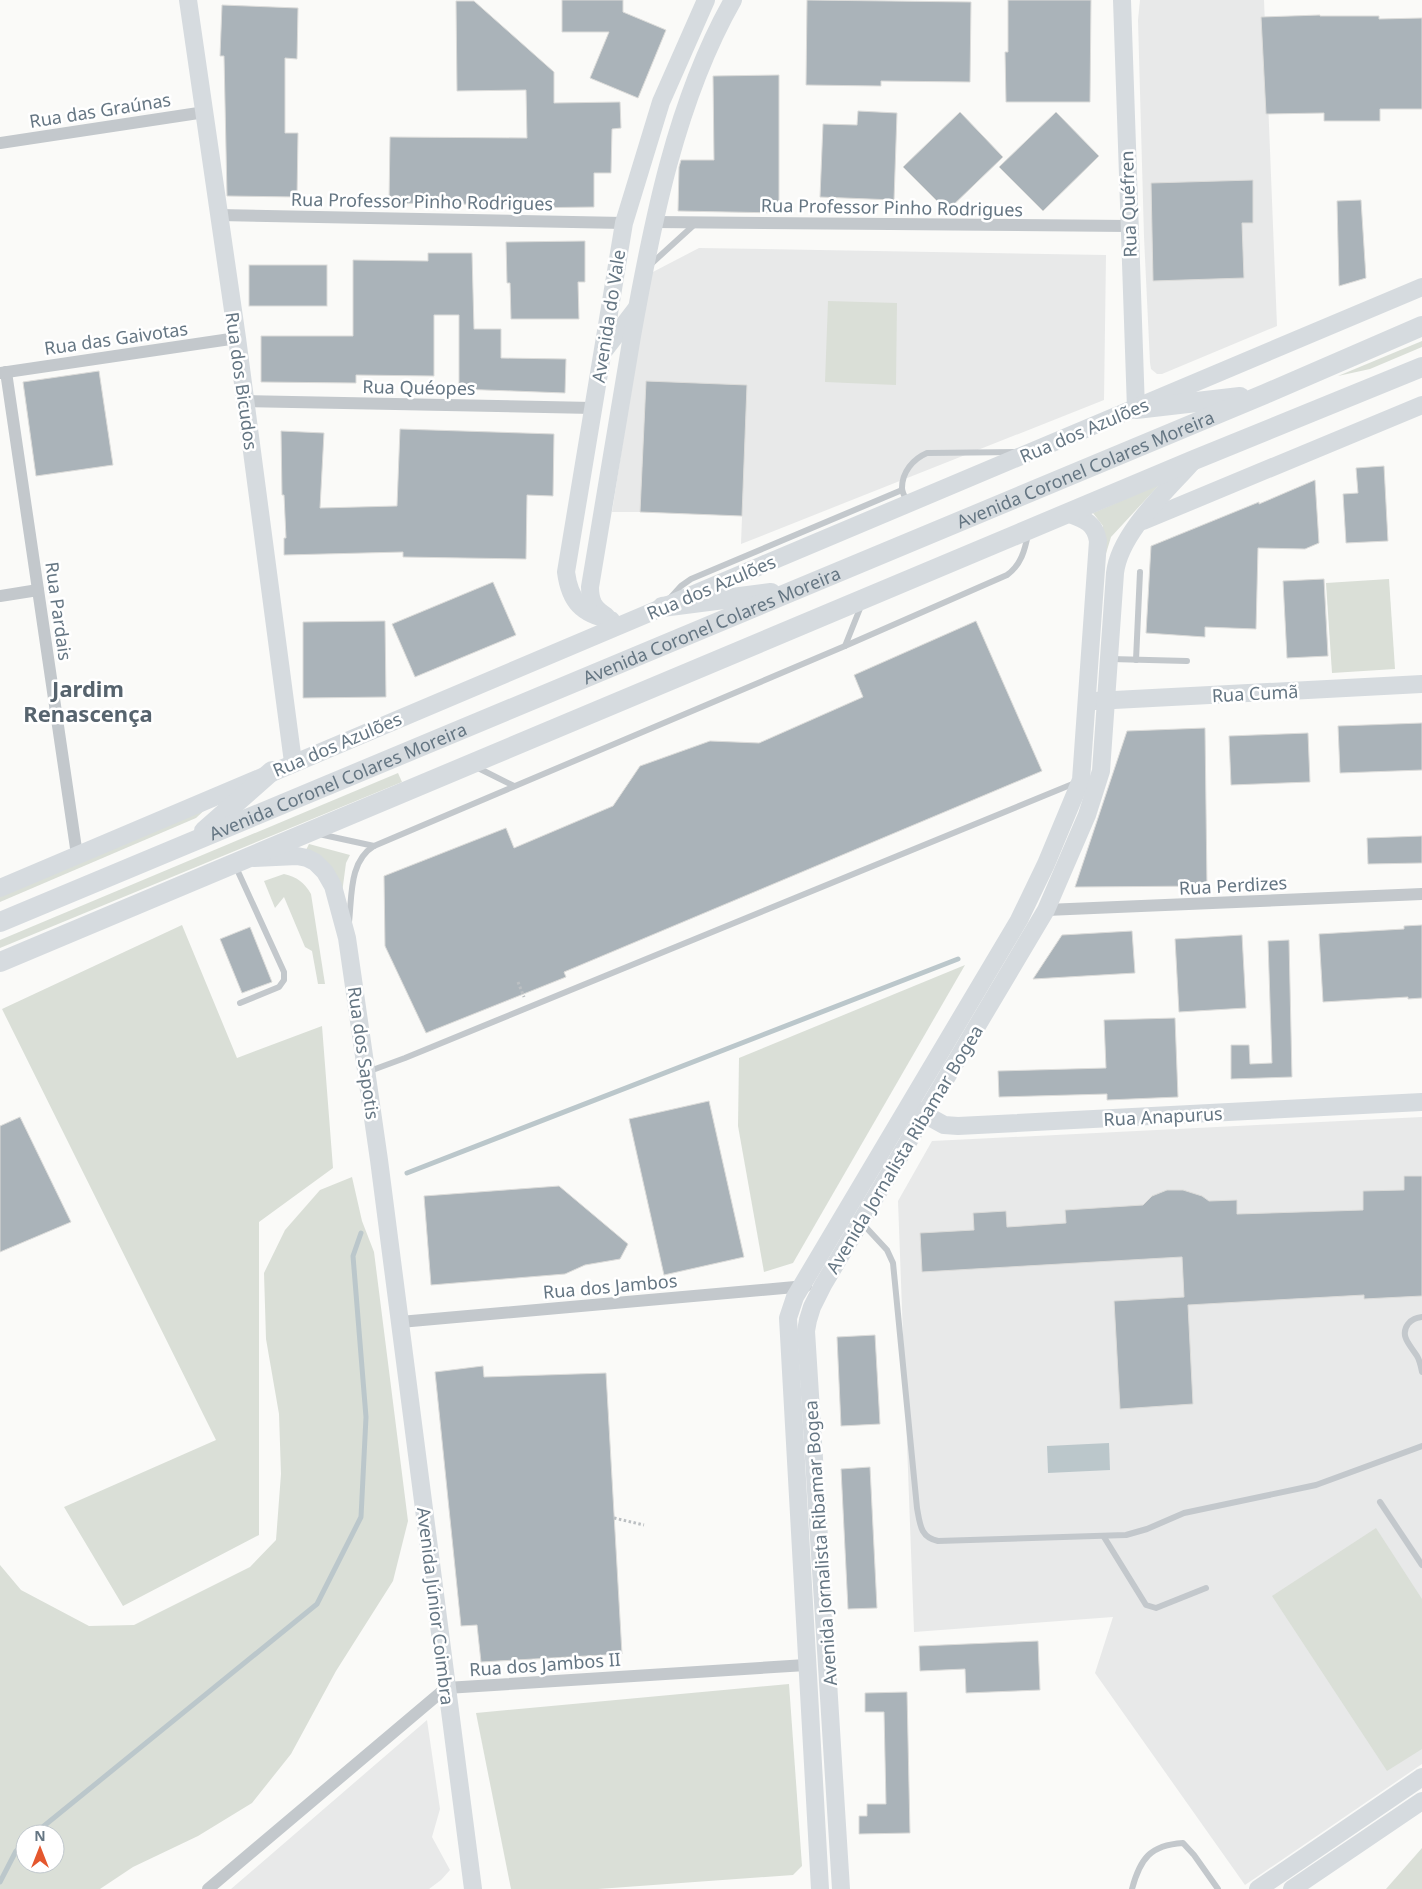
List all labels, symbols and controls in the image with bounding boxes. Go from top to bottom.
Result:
street label: Rua das Graúnas [28,87,172,133]
street label: Rua Quéfren [1114,150,1142,258]
street label: Rua Professor Pinho Rodrigues [291,187,553,215]
street label: Rua Professor Pinho Rodrigues [761,193,1023,221]
street label: Avenida do Vale [586,248,630,384]
street label: Rua dos Bicudos [220,310,264,452]
street label: Rua das Gaivotas [43,316,189,360]
street label: Rua Quéopes [362,374,476,400]
street label: Rua dos Azulões [1016,392,1152,468]
street label: Avenida Coronel Colares Moreira [953,405,1218,533]
street label: Rua dos Azulões [643,549,779,625]
street label: Rua Pardais [40,560,78,662]
street label: Avenida Coronel Colares Moreira [579,561,844,689]
district label: Jardim Renascença [23,673,153,728]
street label: Rua Cumã [1211,679,1299,707]
street label: Rua dos Azulões [269,706,405,782]
street label: Avenida Coronel Colares Moreira [205,717,470,845]
street label: Rua Perdizes [1178,870,1288,900]
street label: Rua dos Sapotis [343,985,385,1121]
street label: Avenida Jornalista Ribamar Bogea [820,1020,988,1278]
street label: Rua Anapurus [1103,1101,1223,1131]
street label: Rua dos Jambos [542,1268,678,1304]
street label: Avenida Jornalista Ribamar Bogea [798,1399,842,1687]
street label: Avenida Júnior Coimbra [412,1506,460,1706]
street label: Rua dos Jambos II [469,1647,621,1681]
north arrow [15,1824,65,1874]
text: N [34,1826,46,1845]

